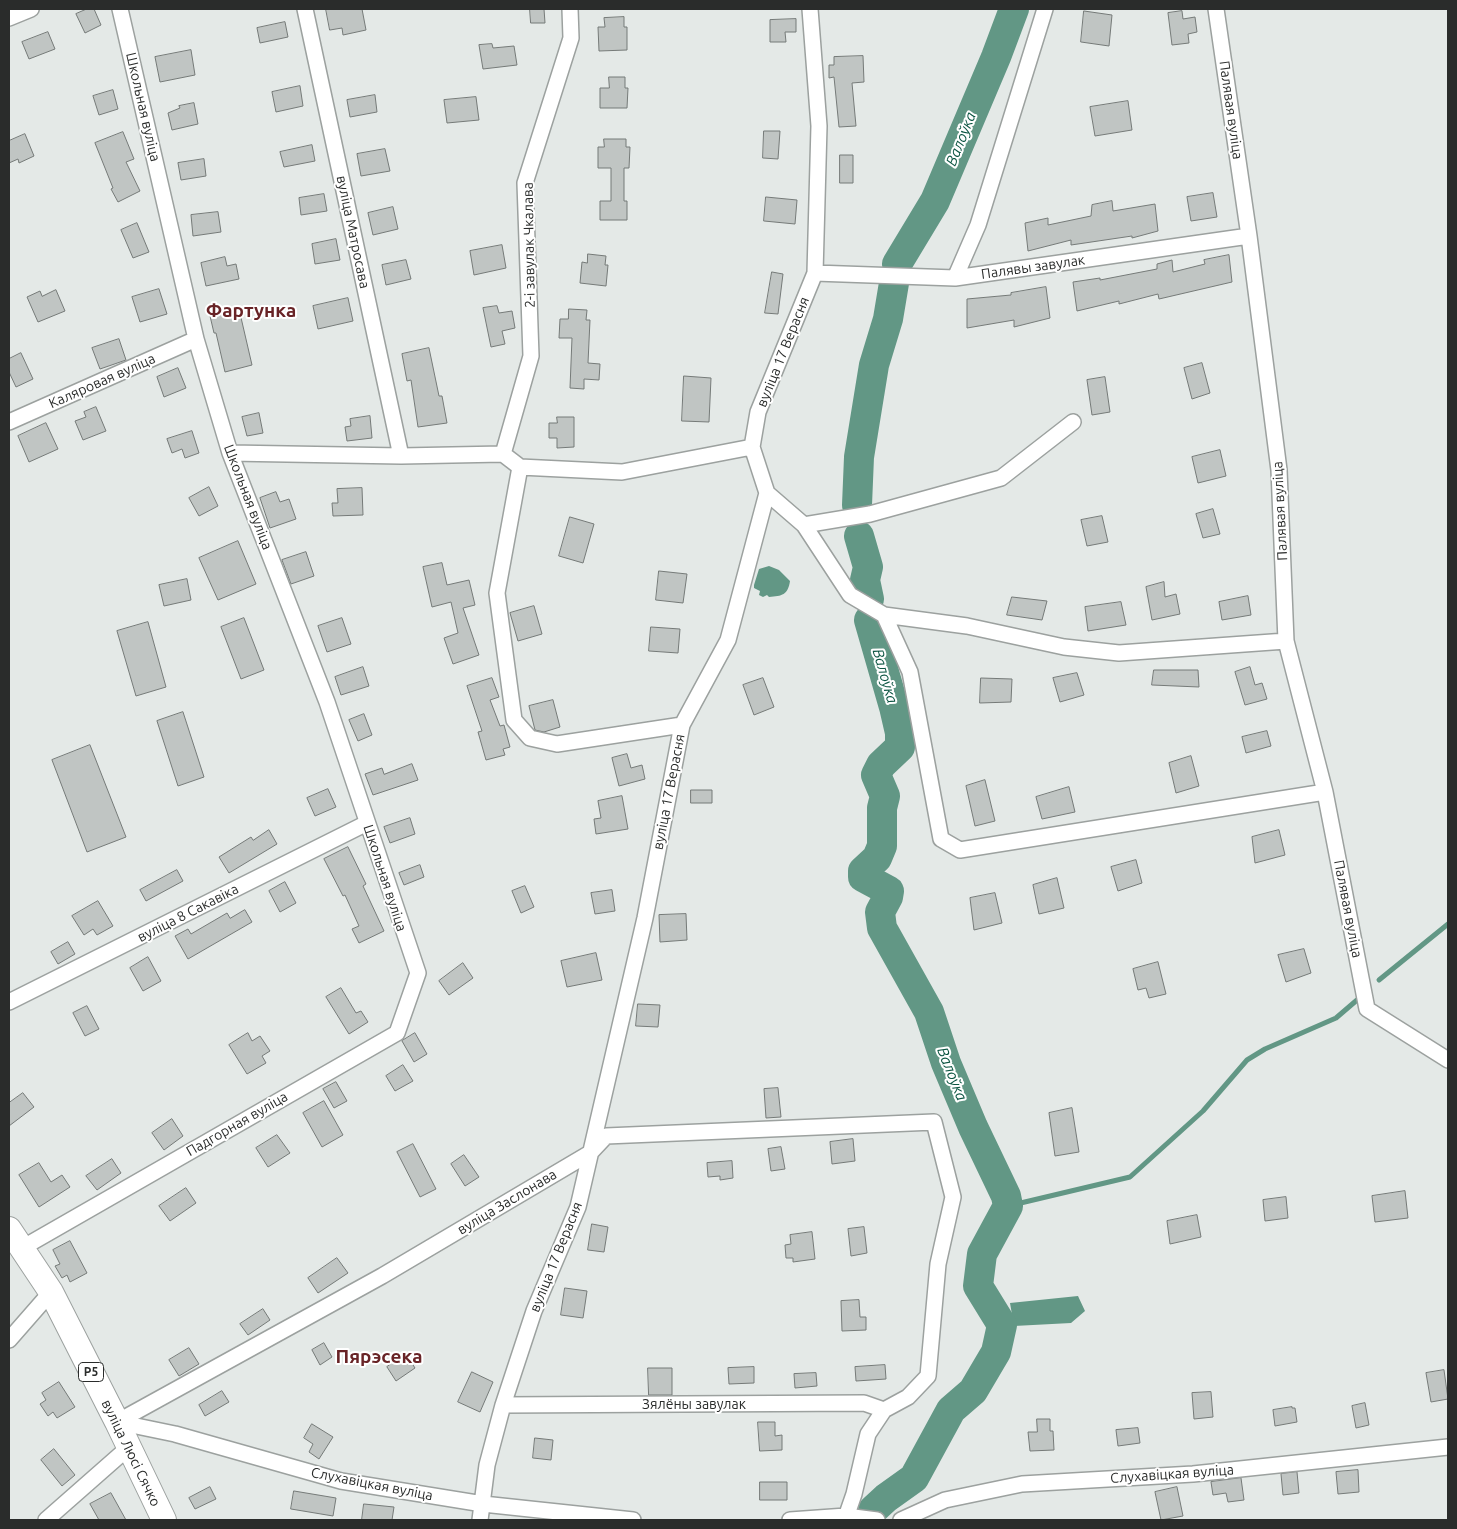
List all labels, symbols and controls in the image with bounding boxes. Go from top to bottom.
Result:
street label: Школьная вуліца [122,51,164,163]
street label: Палявая вуліца [1216,60,1246,160]
water label: Валоўка [942,110,980,168]
street label: вуліца Матросава [333,174,373,290]
street label: 2-і завулак Чкалава [520,182,538,308]
street label: Палявы завулак [980,251,1086,283]
street label: вуліца 17 Верасня [753,294,813,410]
district label: Фартунка [206,300,296,322]
street label: Каляровая вуліца [46,350,158,412]
street label: Школьная вуліца [220,442,276,552]
street label: Палявая вуліца [1269,461,1291,561]
water label: Валоўка [869,647,901,705]
street label: вуліца 17 Верасня [650,733,688,851]
street label: Школьная вуліца [360,822,410,934]
street label: Палявая вуліца [1330,859,1366,959]
street label: вуліца 8 Сакавіка [135,880,241,946]
water label: Валоўка [933,1045,971,1103]
street label: Падгорная вуліца [183,1088,291,1160]
street label: вуліца Заслонава [454,1166,560,1238]
street label: вуліца 17 Верасня [526,1199,586,1315]
district label: Пярэсека [336,1346,422,1368]
road number: Р5 [78,1362,104,1381]
street label: Зялёны завулак [642,1396,746,1412]
street label: вуліца Люсі Сячко [98,1397,164,1509]
street label: Слухавіцкая вуліца [1110,1461,1234,1487]
street label: Слухавіцкая вуліца [310,1464,434,1504]

